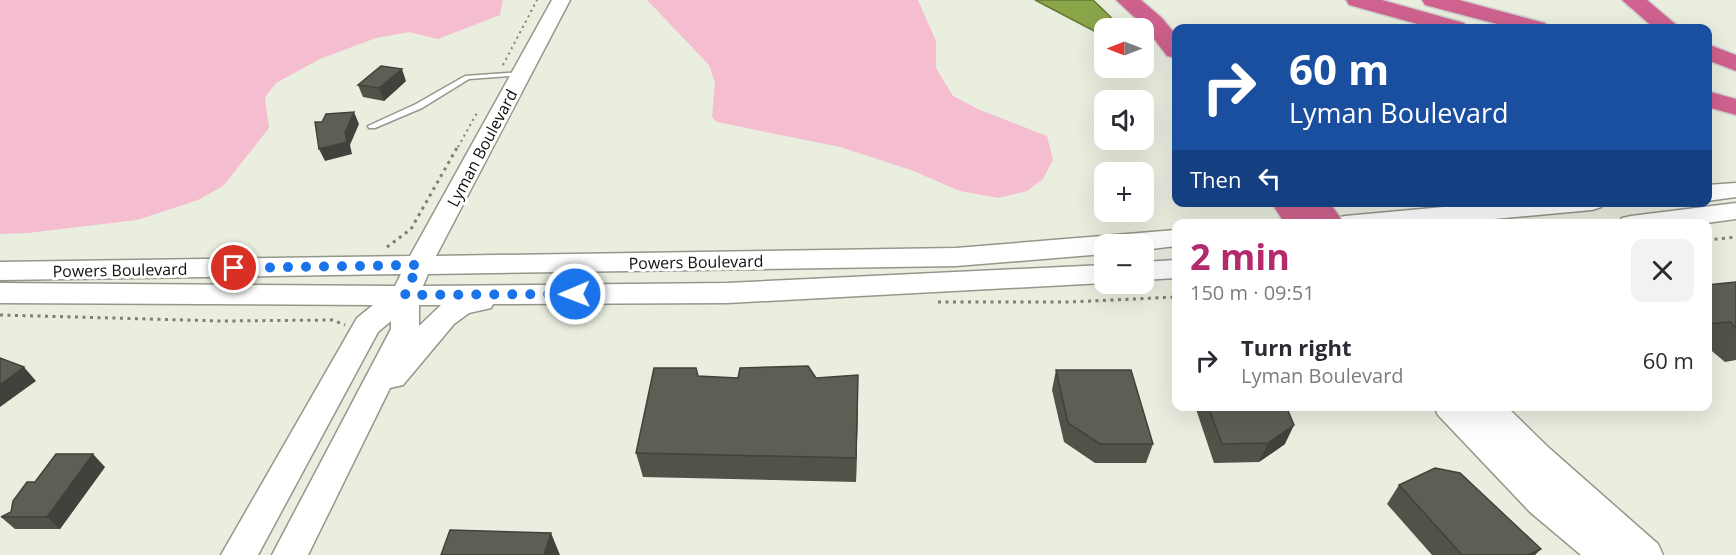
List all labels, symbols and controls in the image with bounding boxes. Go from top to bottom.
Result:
north arrow [1094,18,1154,78]
map controls [1094,18,1154,294]
text: 60 m [1289,40,1389,97]
icon: right [1190,48,1268,126]
street label: Lyman Boulevard [442,85,522,211]
button: sound [1094,90,1154,150]
text: Lyman Boulevard [1289,94,1508,131]
button: + [1094,162,1154,222]
icon: left [1253,162,1286,195]
text: Then [1190,164,1241,194]
text: 2 min [1190,232,1290,281]
button: − [1094,234,1154,294]
button: close [1631,239,1694,302]
pin [208,242,259,293]
street label: Powers Boulevard [628,250,764,274]
icon: arrive [217,251,250,284]
street label: Powers Boulevard [52,258,188,282]
position arrow [543,262,607,326]
text: 150 m · 09:51 [1190,279,1315,306]
text: Turn right [1241,332,1352,362]
icon: right [1190,344,1223,377]
text: 60 m [1643,345,1694,375]
text: Lyman Boulevard [1241,362,1404,389]

